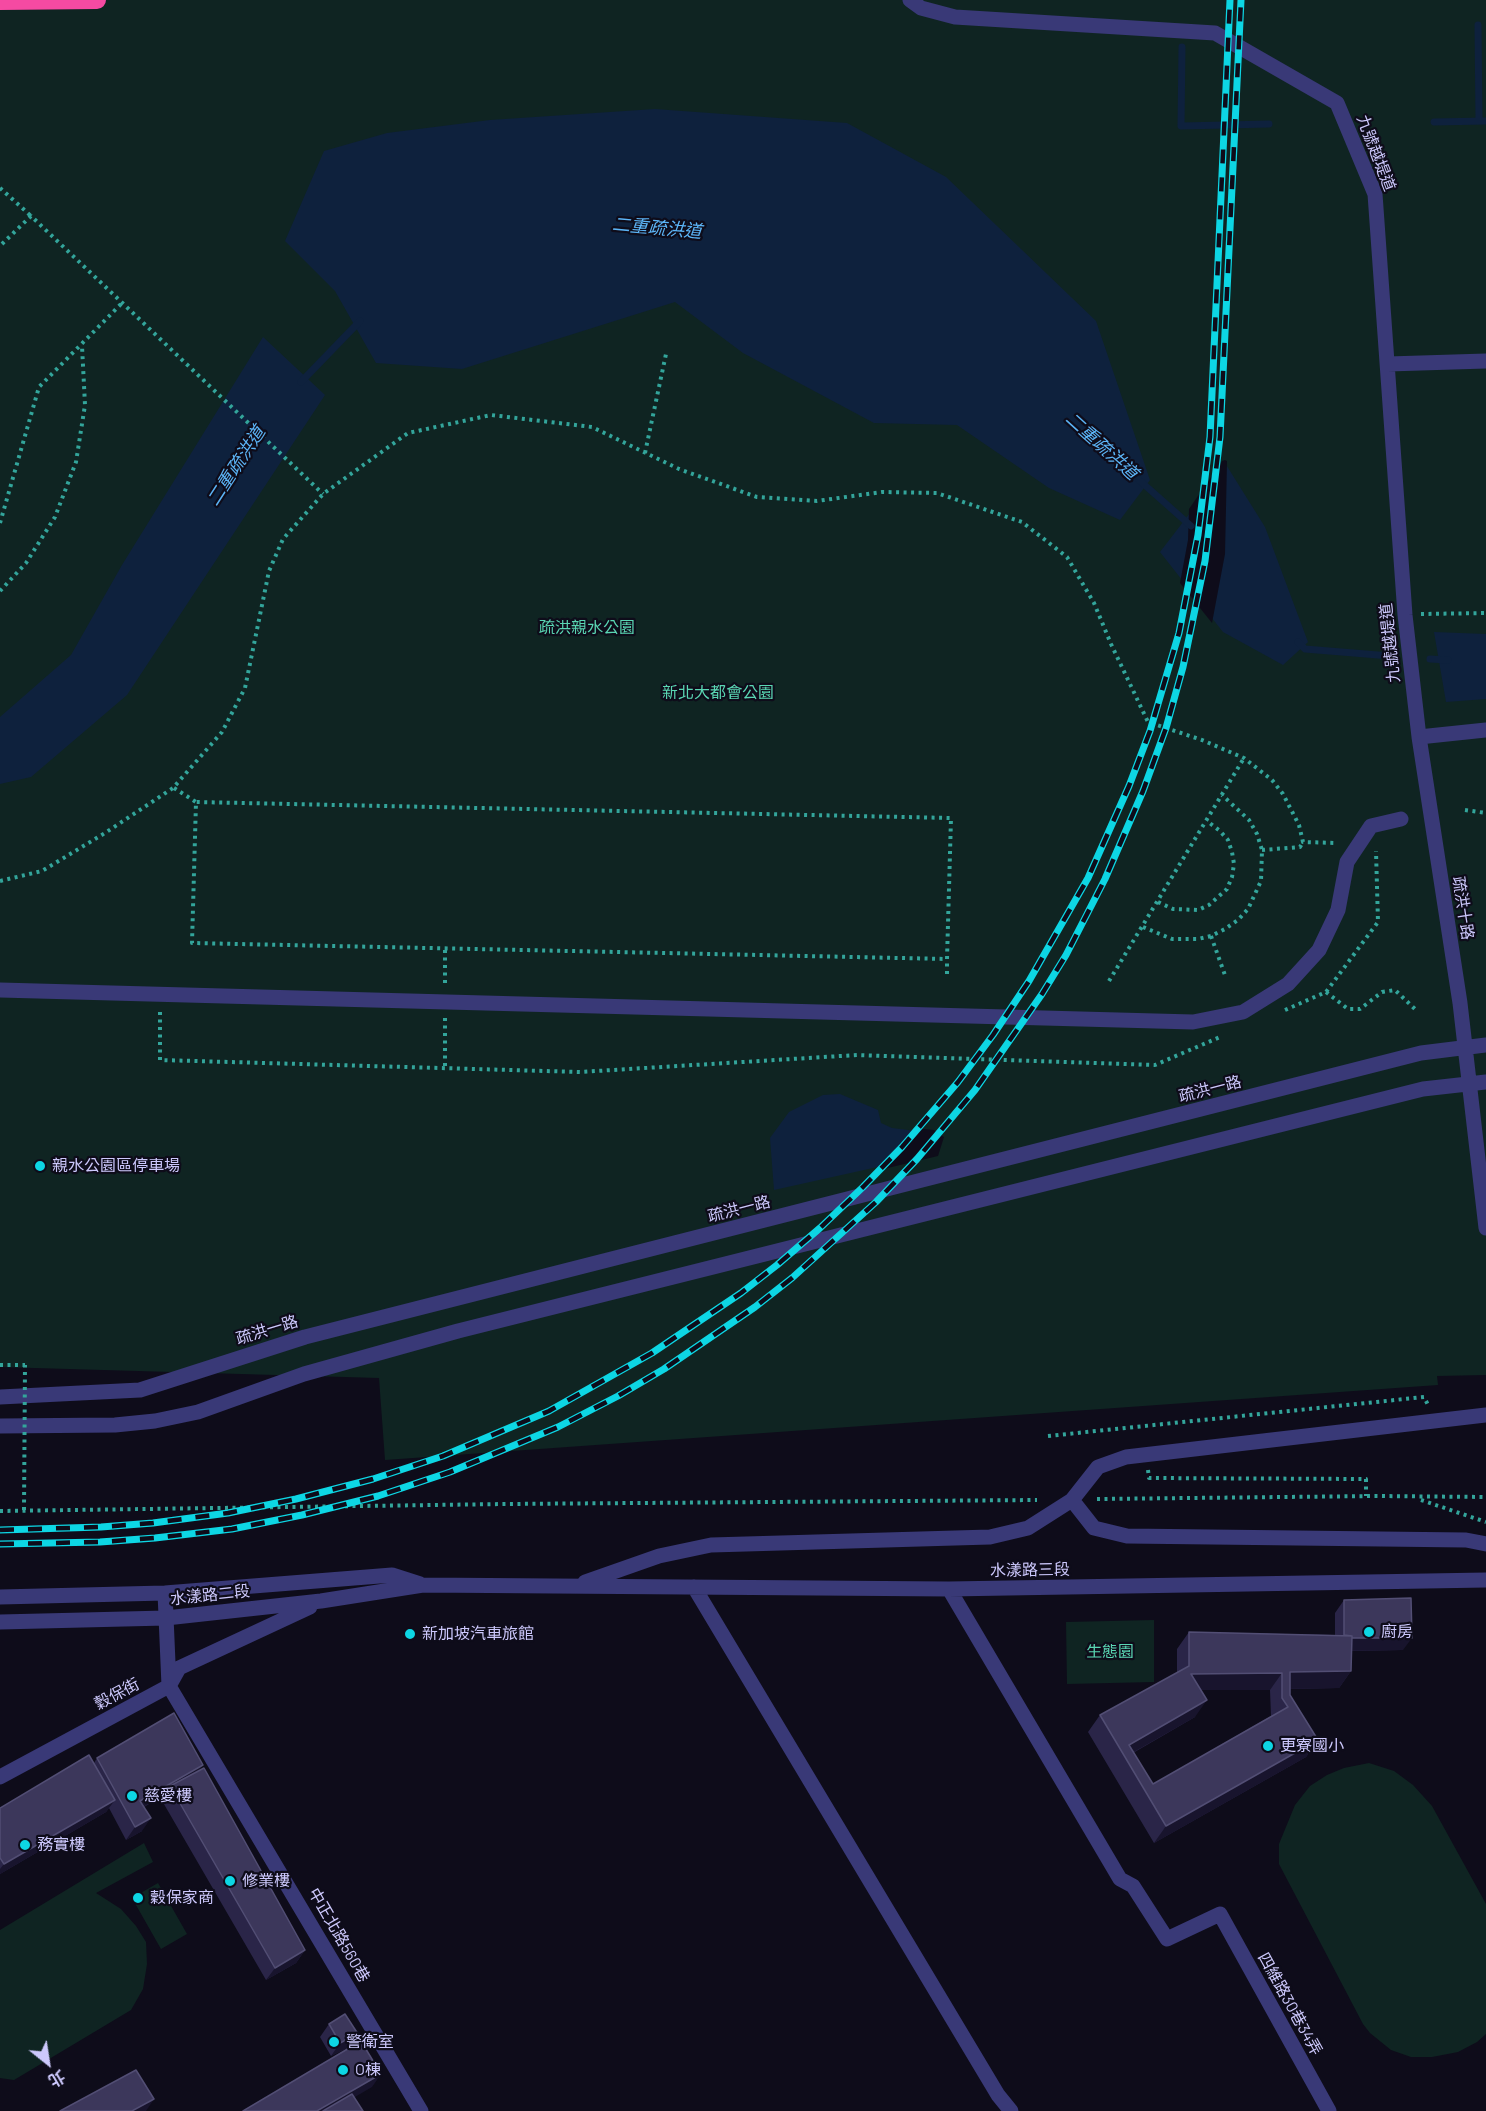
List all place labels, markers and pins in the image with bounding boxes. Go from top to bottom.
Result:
place label: 親水公園區停車場 [52,1156,180,1176]
marker: 親水公園區停車場 [33,1159,47,1173]
place label: 廚房 [1381,1622,1413,1642]
place label: 新加坡汽車旅館 [422,1624,534,1644]
marker: 廚房 [1362,1625,1376,1639]
marker: 新加坡汽車旅館 [403,1627,417,1641]
place label: 更寮國小 [1280,1736,1344,1756]
marker: 更寮國小 [1261,1739,1275,1753]
place label: 慈愛樓 [144,1786,192,1806]
marker: 慈愛樓 [125,1789,139,1803]
place label: 務實樓 [37,1835,85,1855]
marker: 務實樓 [18,1838,32,1852]
place label: 修業樓 [242,1871,290,1891]
marker: 修業樓 [223,1874,237,1888]
place label: 穀保家商 [150,1888,214,1908]
marker: 穀保家商 [131,1891,145,1905]
place label: 警衛室 [346,2032,394,2052]
marker: 警衛室 [327,2035,341,2049]
place label: O棟 [355,2060,381,2080]
marker: O棟 [336,2063,350,2077]

